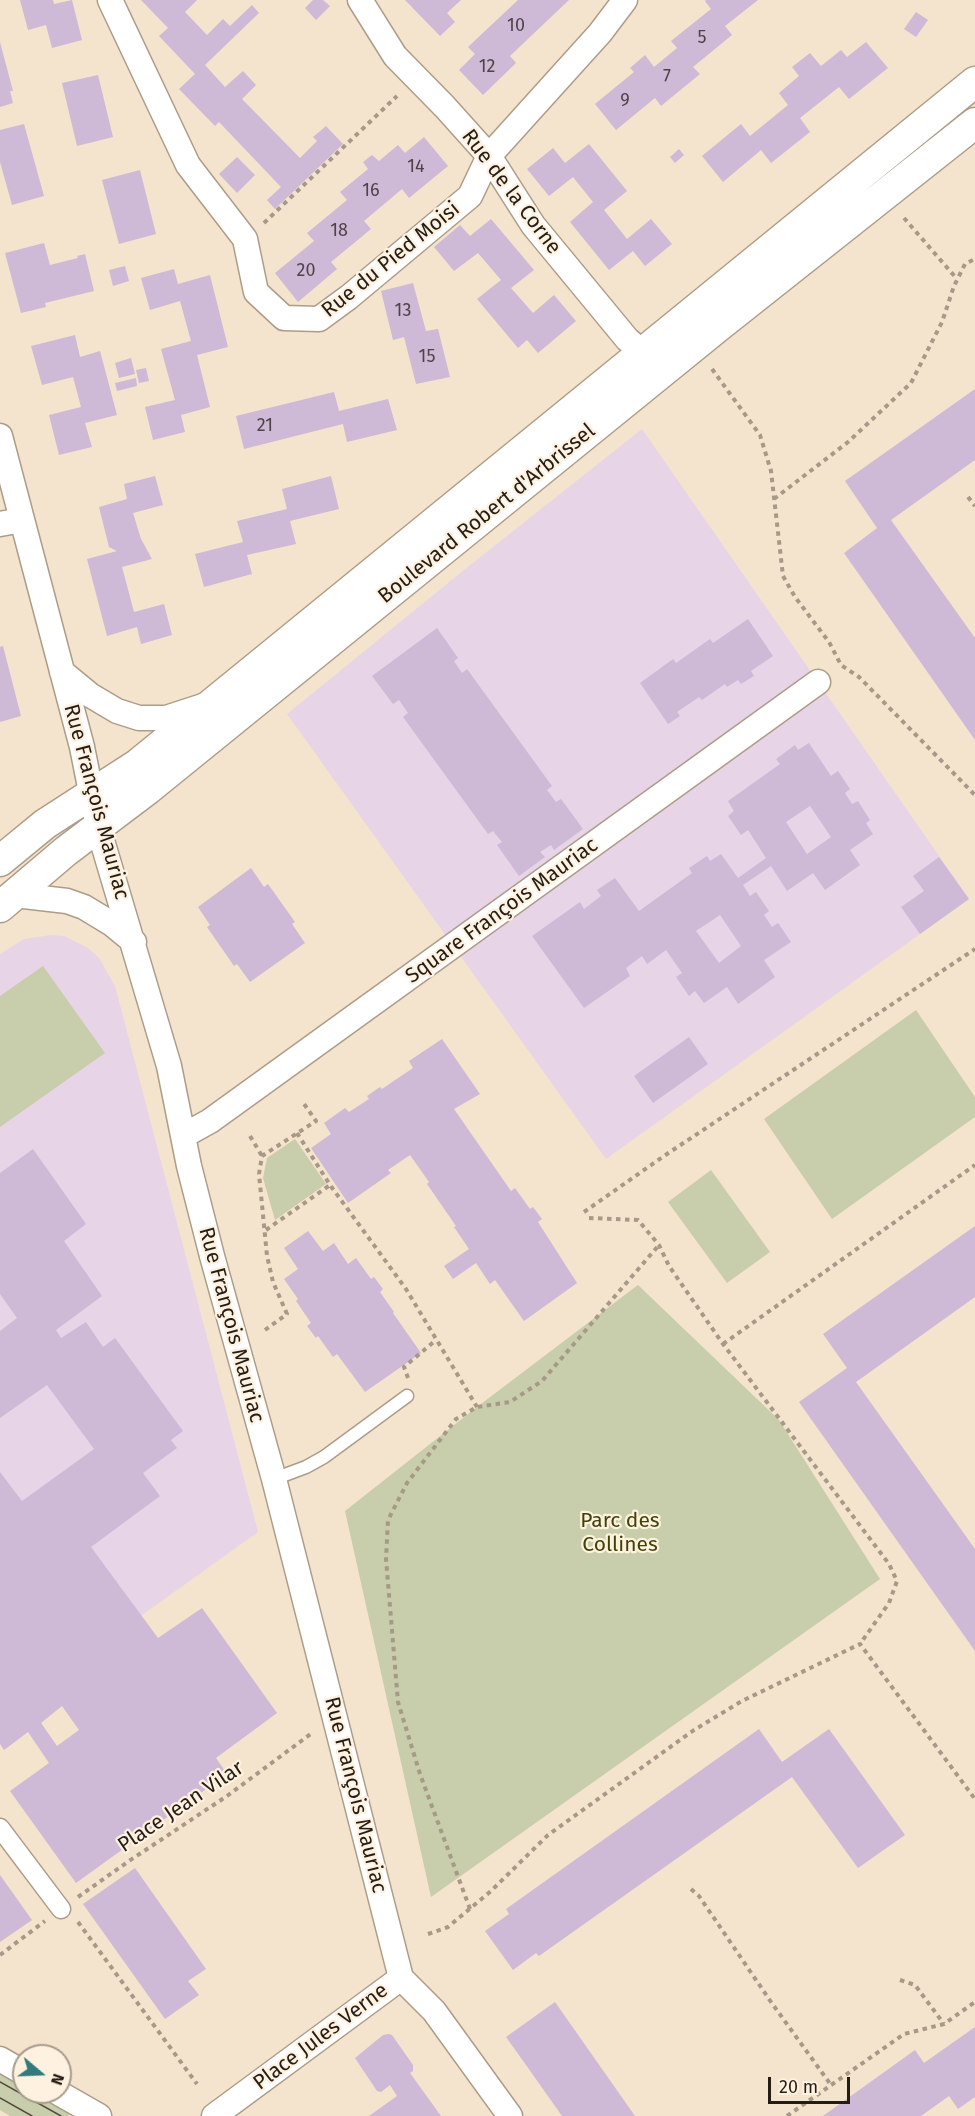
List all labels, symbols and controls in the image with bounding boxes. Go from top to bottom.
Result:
house number: 10 [507,15,525,37]
house number: 5 [697,27,707,49]
house number: 12 [479,56,495,78]
house number: 7 [663,66,671,88]
house number: 9 [620,90,630,112]
street label: Rue de la Corne [456,125,566,259]
house number: 14 [407,156,425,178]
house number: 16 [362,180,380,202]
street label: Rue du Pied Moisi [317,197,465,323]
house number: 18 [330,220,348,242]
house number: 20 [297,260,315,282]
house number: 13 [395,300,411,322]
house number: 15 [419,346,435,368]
house number: 21 [257,415,273,437]
street label: Boulevard Robert d'Arbrissel [374,419,600,609]
street label: Rue François Mauriac [58,702,134,902]
street label: Square François Mauriac [401,833,603,989]
street label: Rue François Mauriac [193,1225,269,1425]
park label: Parc des Collines [580,1508,660,1558]
street label: Rue François Mauriac [318,1694,392,1896]
street label: Place Jean Vilar [113,1756,249,1858]
street label: Place Jules Verne [249,1978,393,2096]
north arrow [12,2044,72,2104]
scale bar [771,2065,854,2103]
text: N [47,2071,68,2087]
text: 20 m [779,2076,818,2098]

